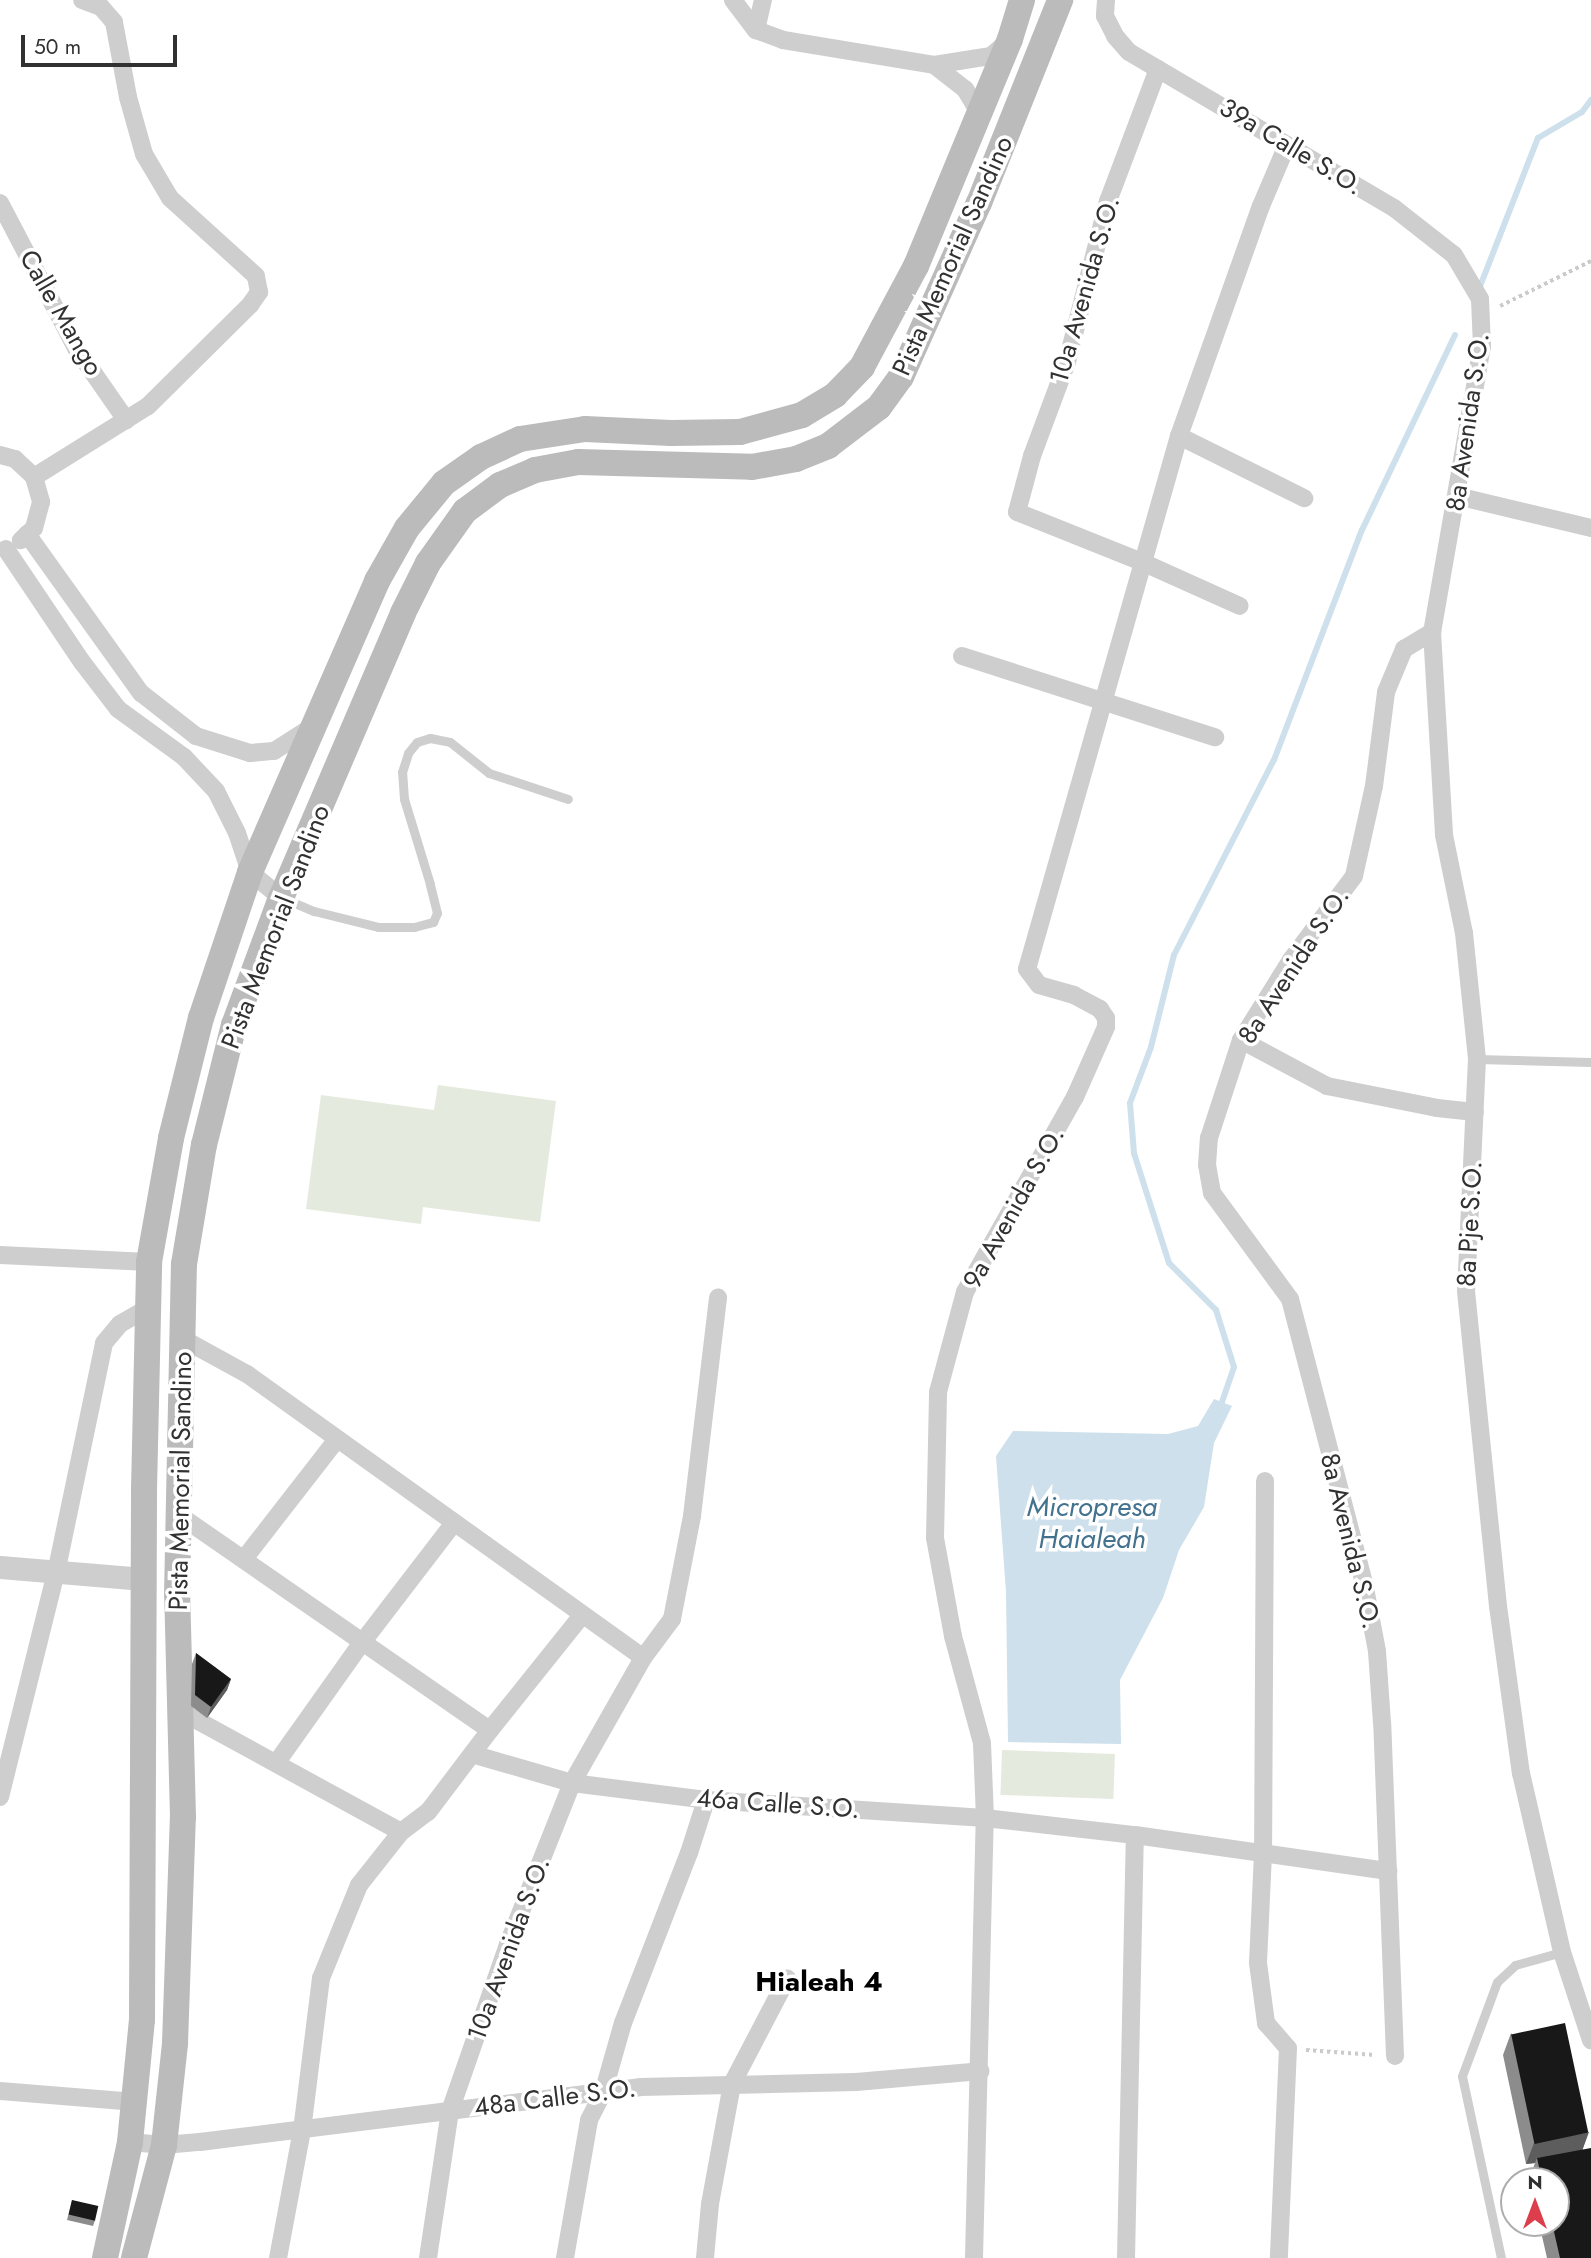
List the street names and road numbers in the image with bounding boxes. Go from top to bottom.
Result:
street label: 39a Calle S.O. [1214,92,1368,202]
street label: Pista Memorial Sandino [886,131,1020,381]
street label: 10a Avenida S.O. [1043,193,1127,387]
street label: Calle Mango [13,245,109,381]
street label: 8a Avenida S.O. [1440,331,1496,513]
street label: Pista Memorial Sandino [215,801,337,1053]
street label: 8a Avenida S.O. [1232,882,1356,1050]
street label: 9a Avenida S.O. [957,1122,1071,1294]
street label: 8a Pje S.O. [1451,1160,1489,1288]
street label: Pista Memorial Sandino [163,1351,199,1611]
street label: 8a Avenida S.O. [1313,1450,1387,1632]
street label: 46a Calle S.O. [695,1783,861,1825]
street label: 10a Avenida S.O. [461,1853,557,2045]
street label: 48a Calle S.O. [472,2073,638,2123]

